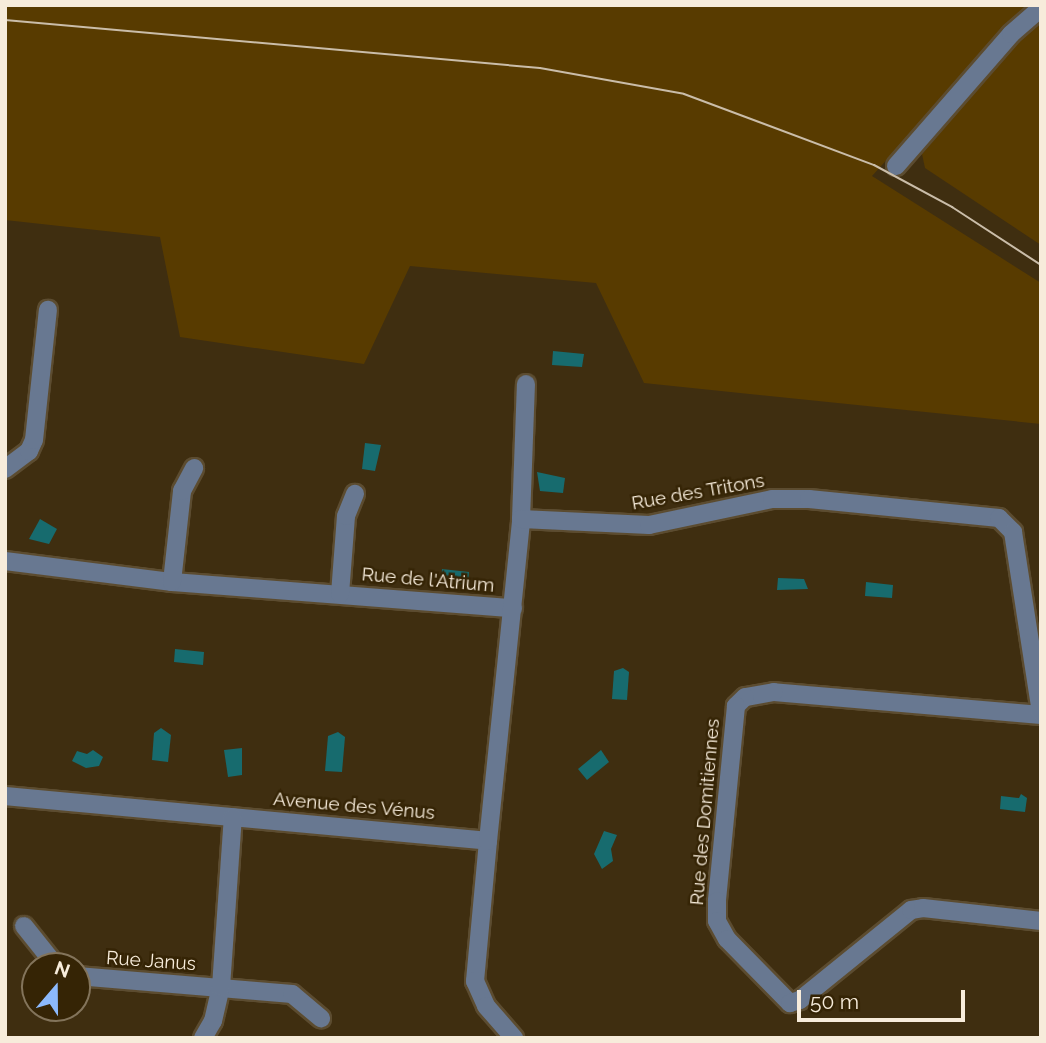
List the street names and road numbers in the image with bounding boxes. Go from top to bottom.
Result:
street label: Rue des Tritons [630,469,766,515]
street label: Rue de l'Atrium [361,563,495,597]
street label: Rue des Domitiennes [685,718,725,906]
street label: Avenue des Vénus [272,788,436,824]
street label: Rue Janus [105,946,197,976]

